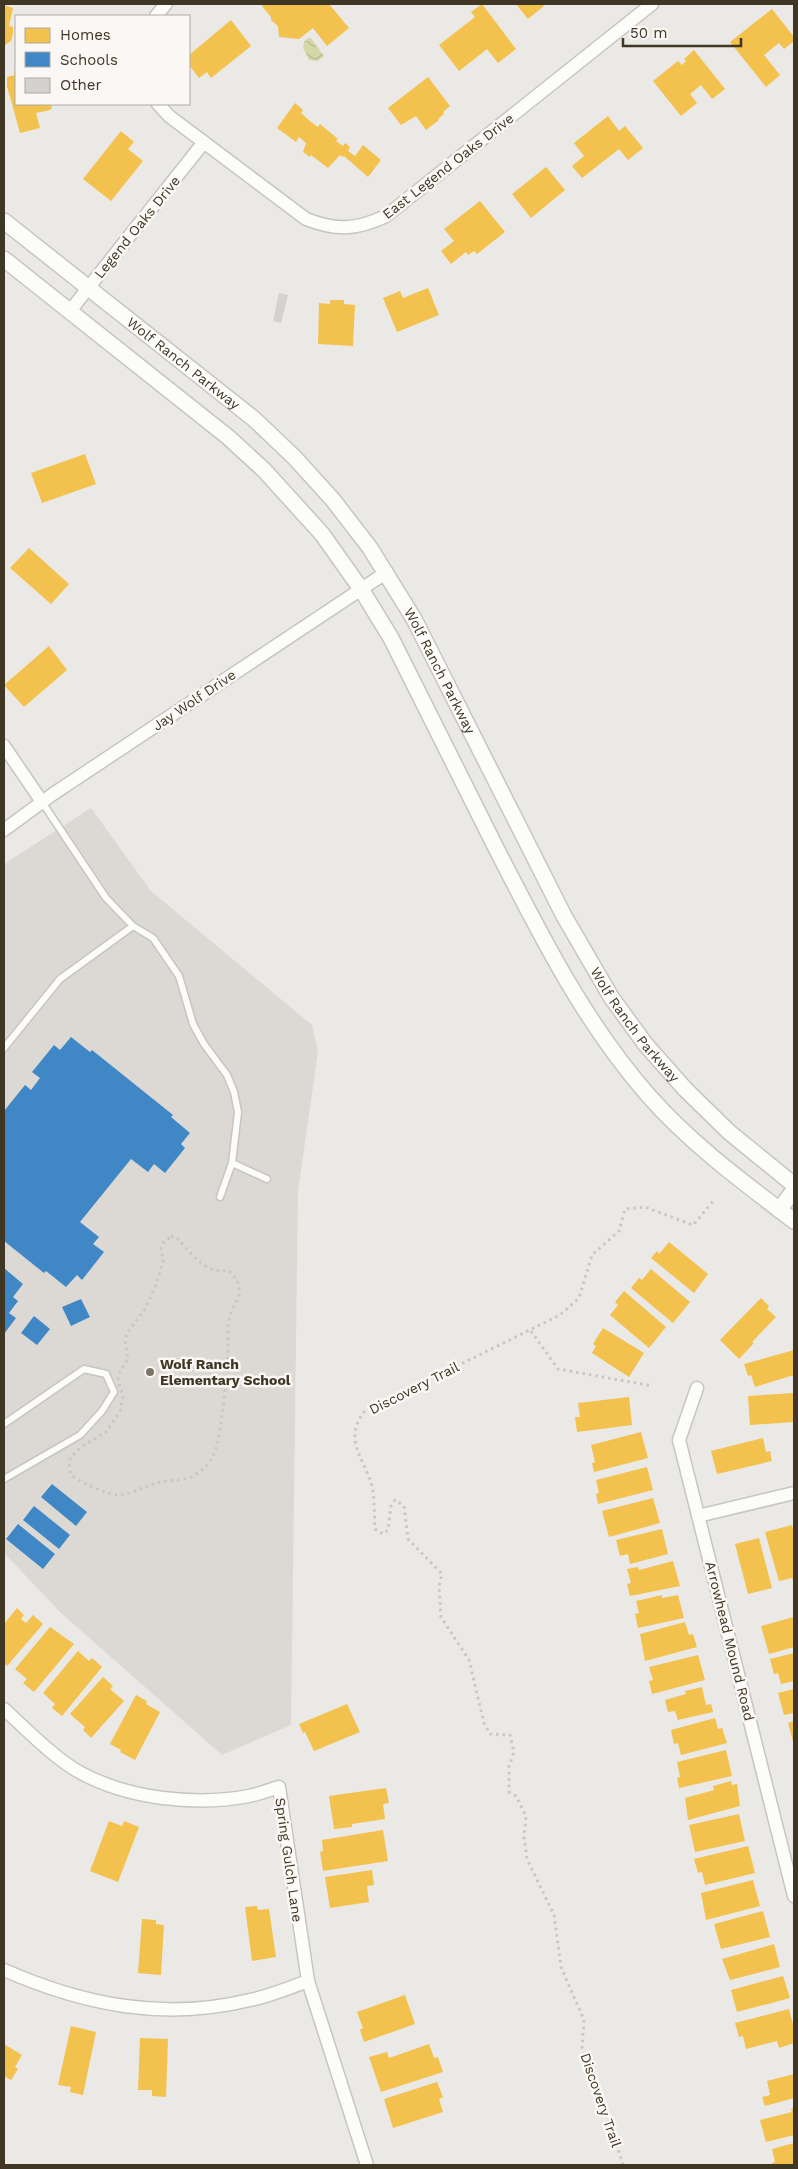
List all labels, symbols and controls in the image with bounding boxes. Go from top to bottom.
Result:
legend [15,15,190,105]
scale bar [623,15,740,47]
text: 50 m [630,24,667,42]
text: Homes [60,26,111,44]
text: Schools [60,51,118,69]
text: Other [60,76,102,94]
street label: East Legend Oaks Drive [379,110,517,222]
street label: Legend Oaks Drive [91,173,183,281]
street label: Wolf Ranch Parkway [124,314,244,413]
street label: Wolf Ranch Parkway [401,605,479,737]
street label: Jay Wolf Drive [149,666,239,734]
street label: Wolf Ranch Parkway [587,964,683,1086]
place label: Wolf Ranch Elementary School [160,1356,291,1388]
street label: Discovery Trail [366,1358,462,1418]
marker: Wolf Ranch Elementary School [144,1366,156,1378]
street label: Arrowhead Mound Road [702,1560,758,1722]
street label: Spring Gulch Lane [272,1797,306,1923]
street label: Discovery Trail [577,2051,625,2150]

